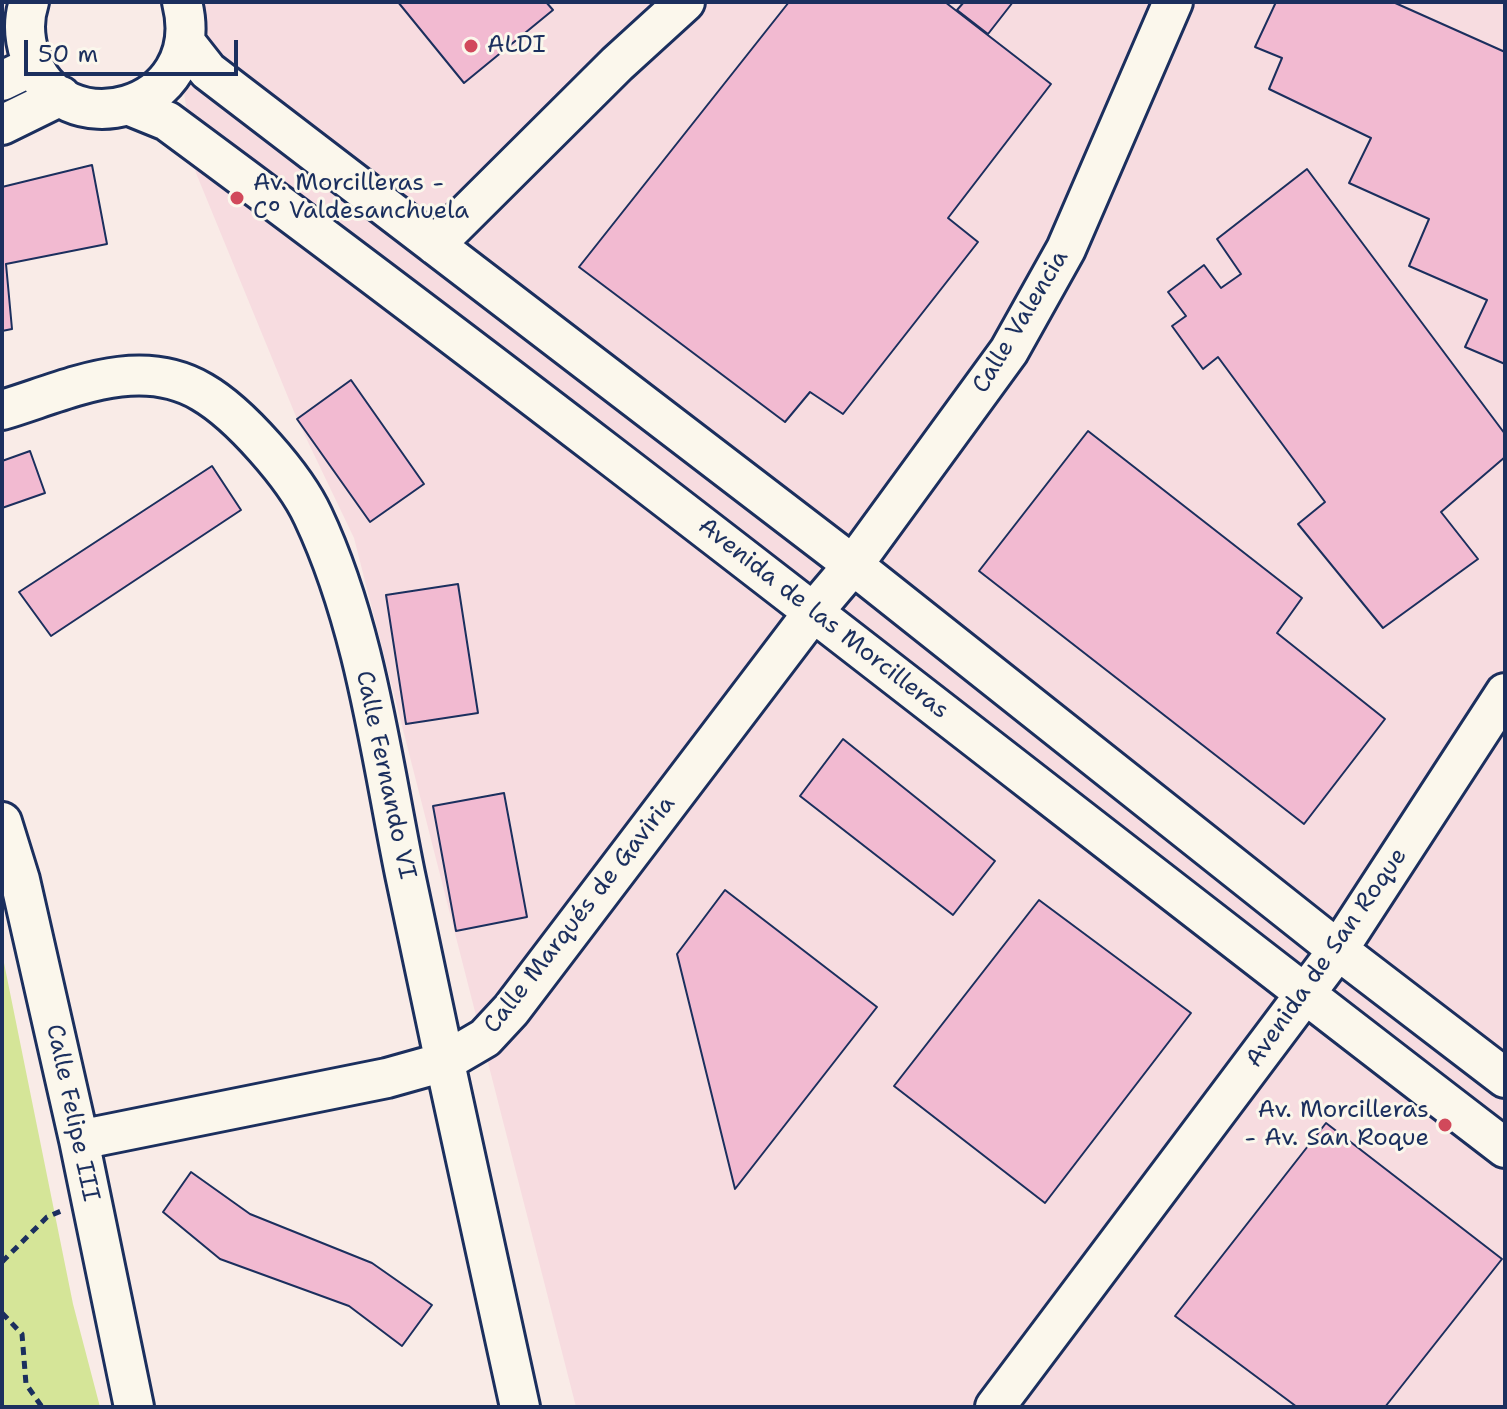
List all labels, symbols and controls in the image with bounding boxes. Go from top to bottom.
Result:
scale bar [28,24,242,74]
place label: ALDI [487,32,546,60]
marker: ALDI [462,37,480,55]
text: 50 m [38,38,98,70]
place label: Av. Morcilleras - Cº Valdesanchuela [253,170,469,226]
marker: Av. Morcilleras - Cº Valdesanchuela [228,189,246,207]
street label: Calle Valencia [967,245,1075,399]
street label: Avenida de las Morcilleras [692,512,954,726]
street label: Calle Fernando VI [349,668,421,882]
street label: Calle Marqués de Gaviria [478,790,682,1040]
street label: Avenida de San Roque [1240,843,1414,1073]
street label: Calle Felipe III [39,1022,105,1204]
place label: Av. Morcilleras - Av. San Roque [1245,1097,1429,1153]
marker: Av. Morcilleras - Av. San Roque [1436,1116,1454,1134]

